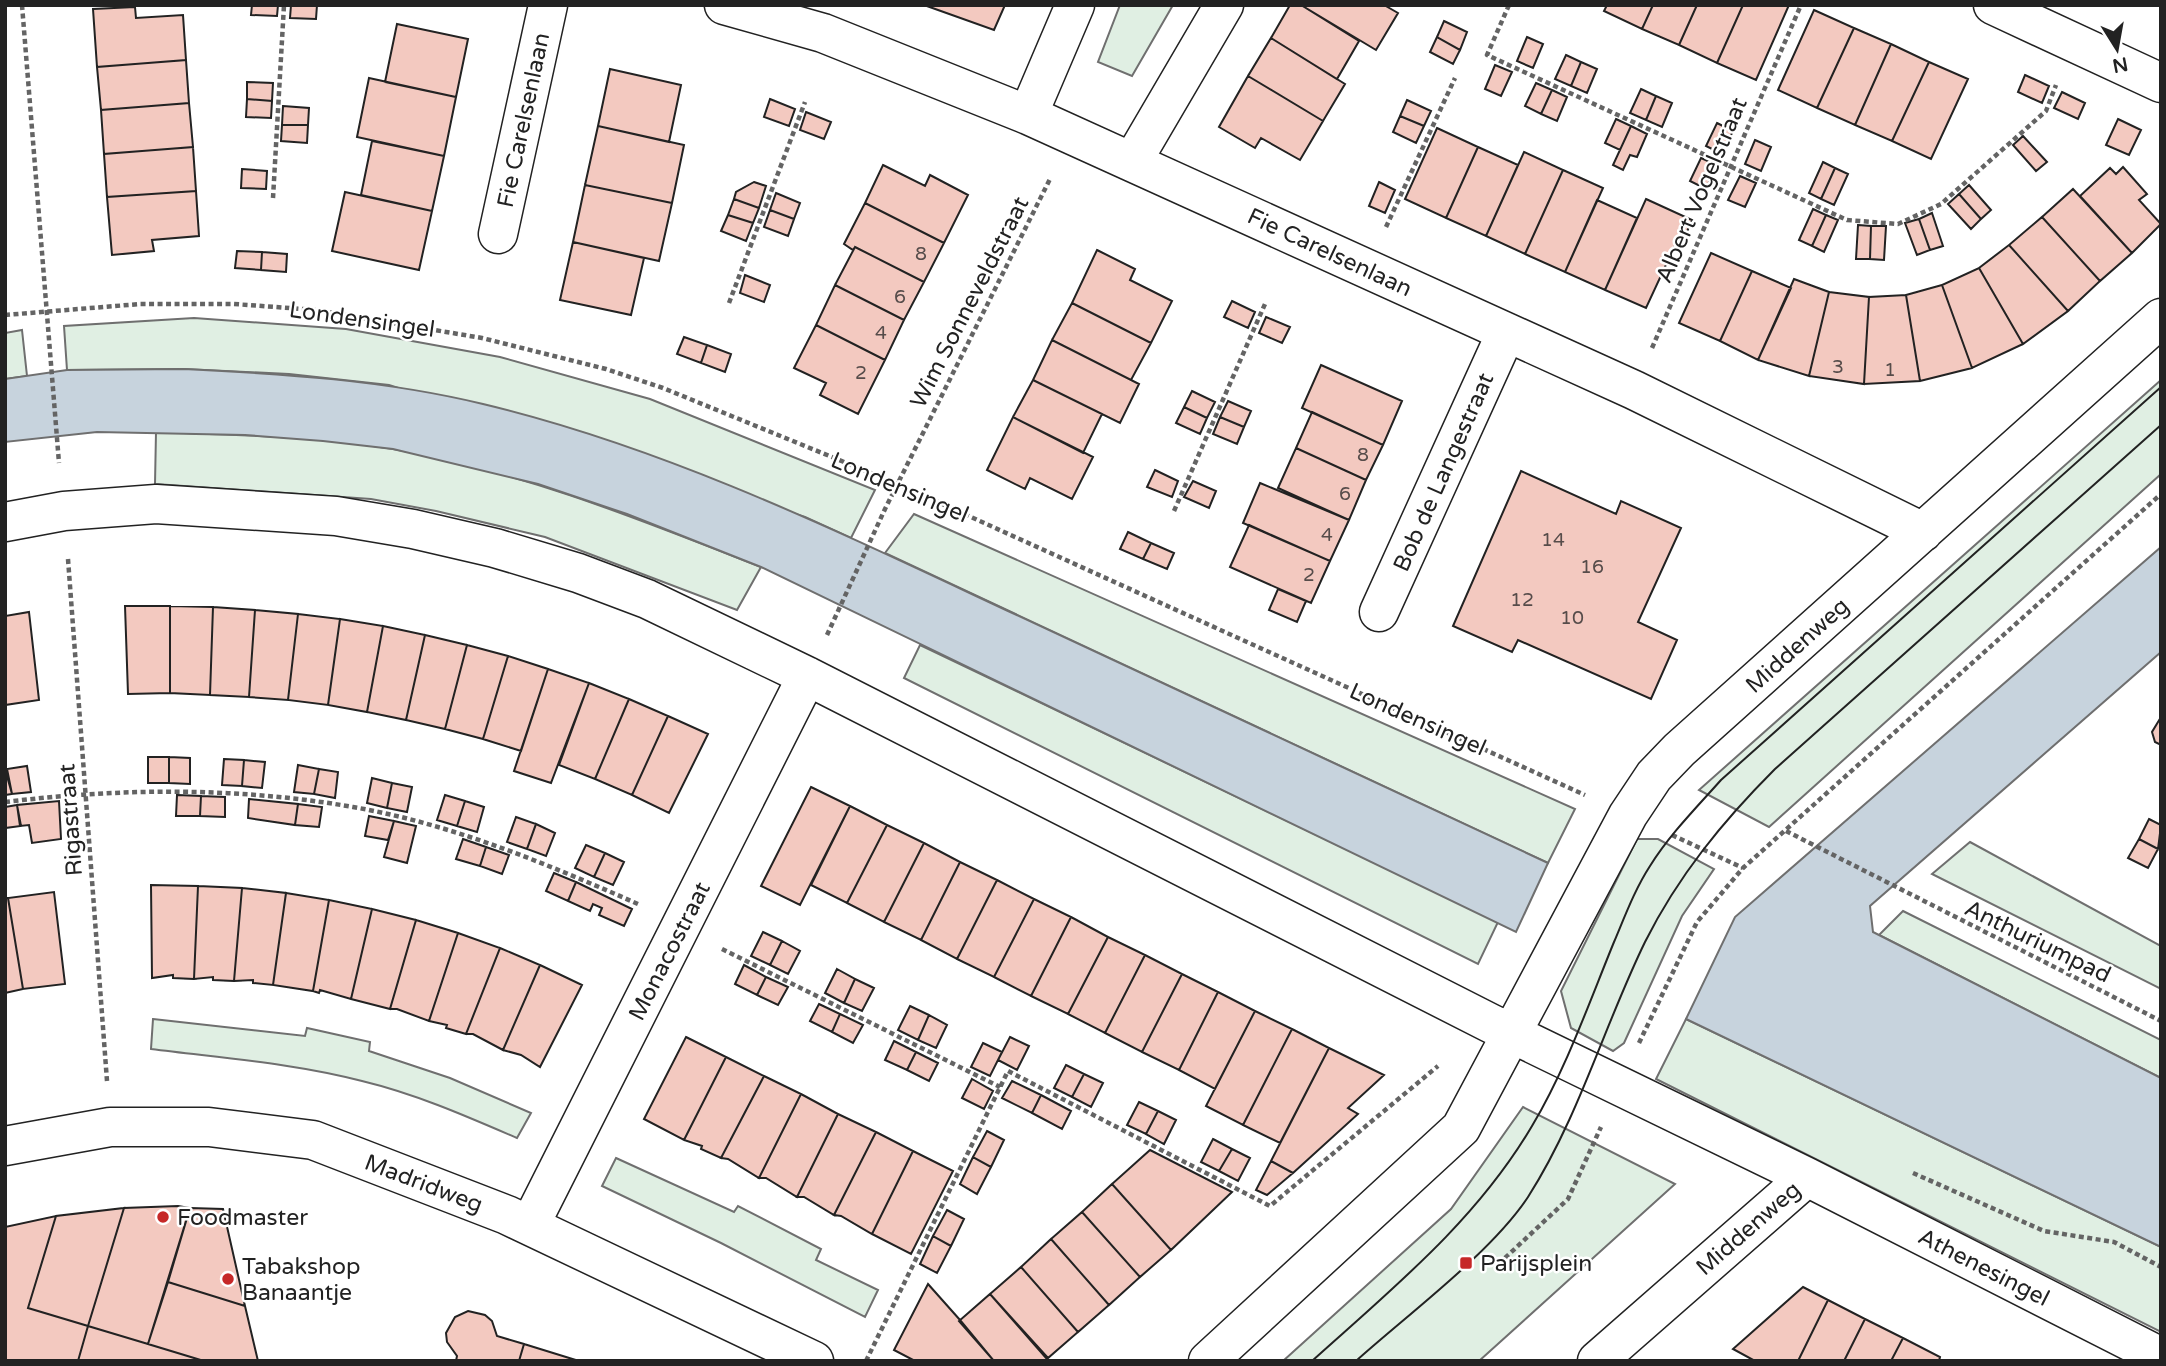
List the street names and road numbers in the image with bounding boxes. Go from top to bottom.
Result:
street label: Fie Carelsenlaan [492,30,556,210]
street label: Albert Vogelstraat [1650,93,1754,287]
street label: Wim Sonneveldstraat [905,192,1035,413]
street label: Fie Carelsenlaan [1243,203,1416,303]
street label: Londensingel [287,296,437,344]
street label: Bob de Langestraat [1388,369,1500,576]
street label: Londensingel [827,446,973,529]
street label: Middenweg [1740,592,1855,699]
street label: Londensingel [1345,677,1490,763]
street label: Rigastraat [53,763,89,877]
street label: Monacostraat [623,877,717,1025]
street label: Anthuriumpad [1960,894,2115,989]
street label: Madridweg [361,1149,487,1219]
street label: Middenweg [1691,1176,1807,1282]
street label: Athenesingel [1913,1223,2054,1313]

